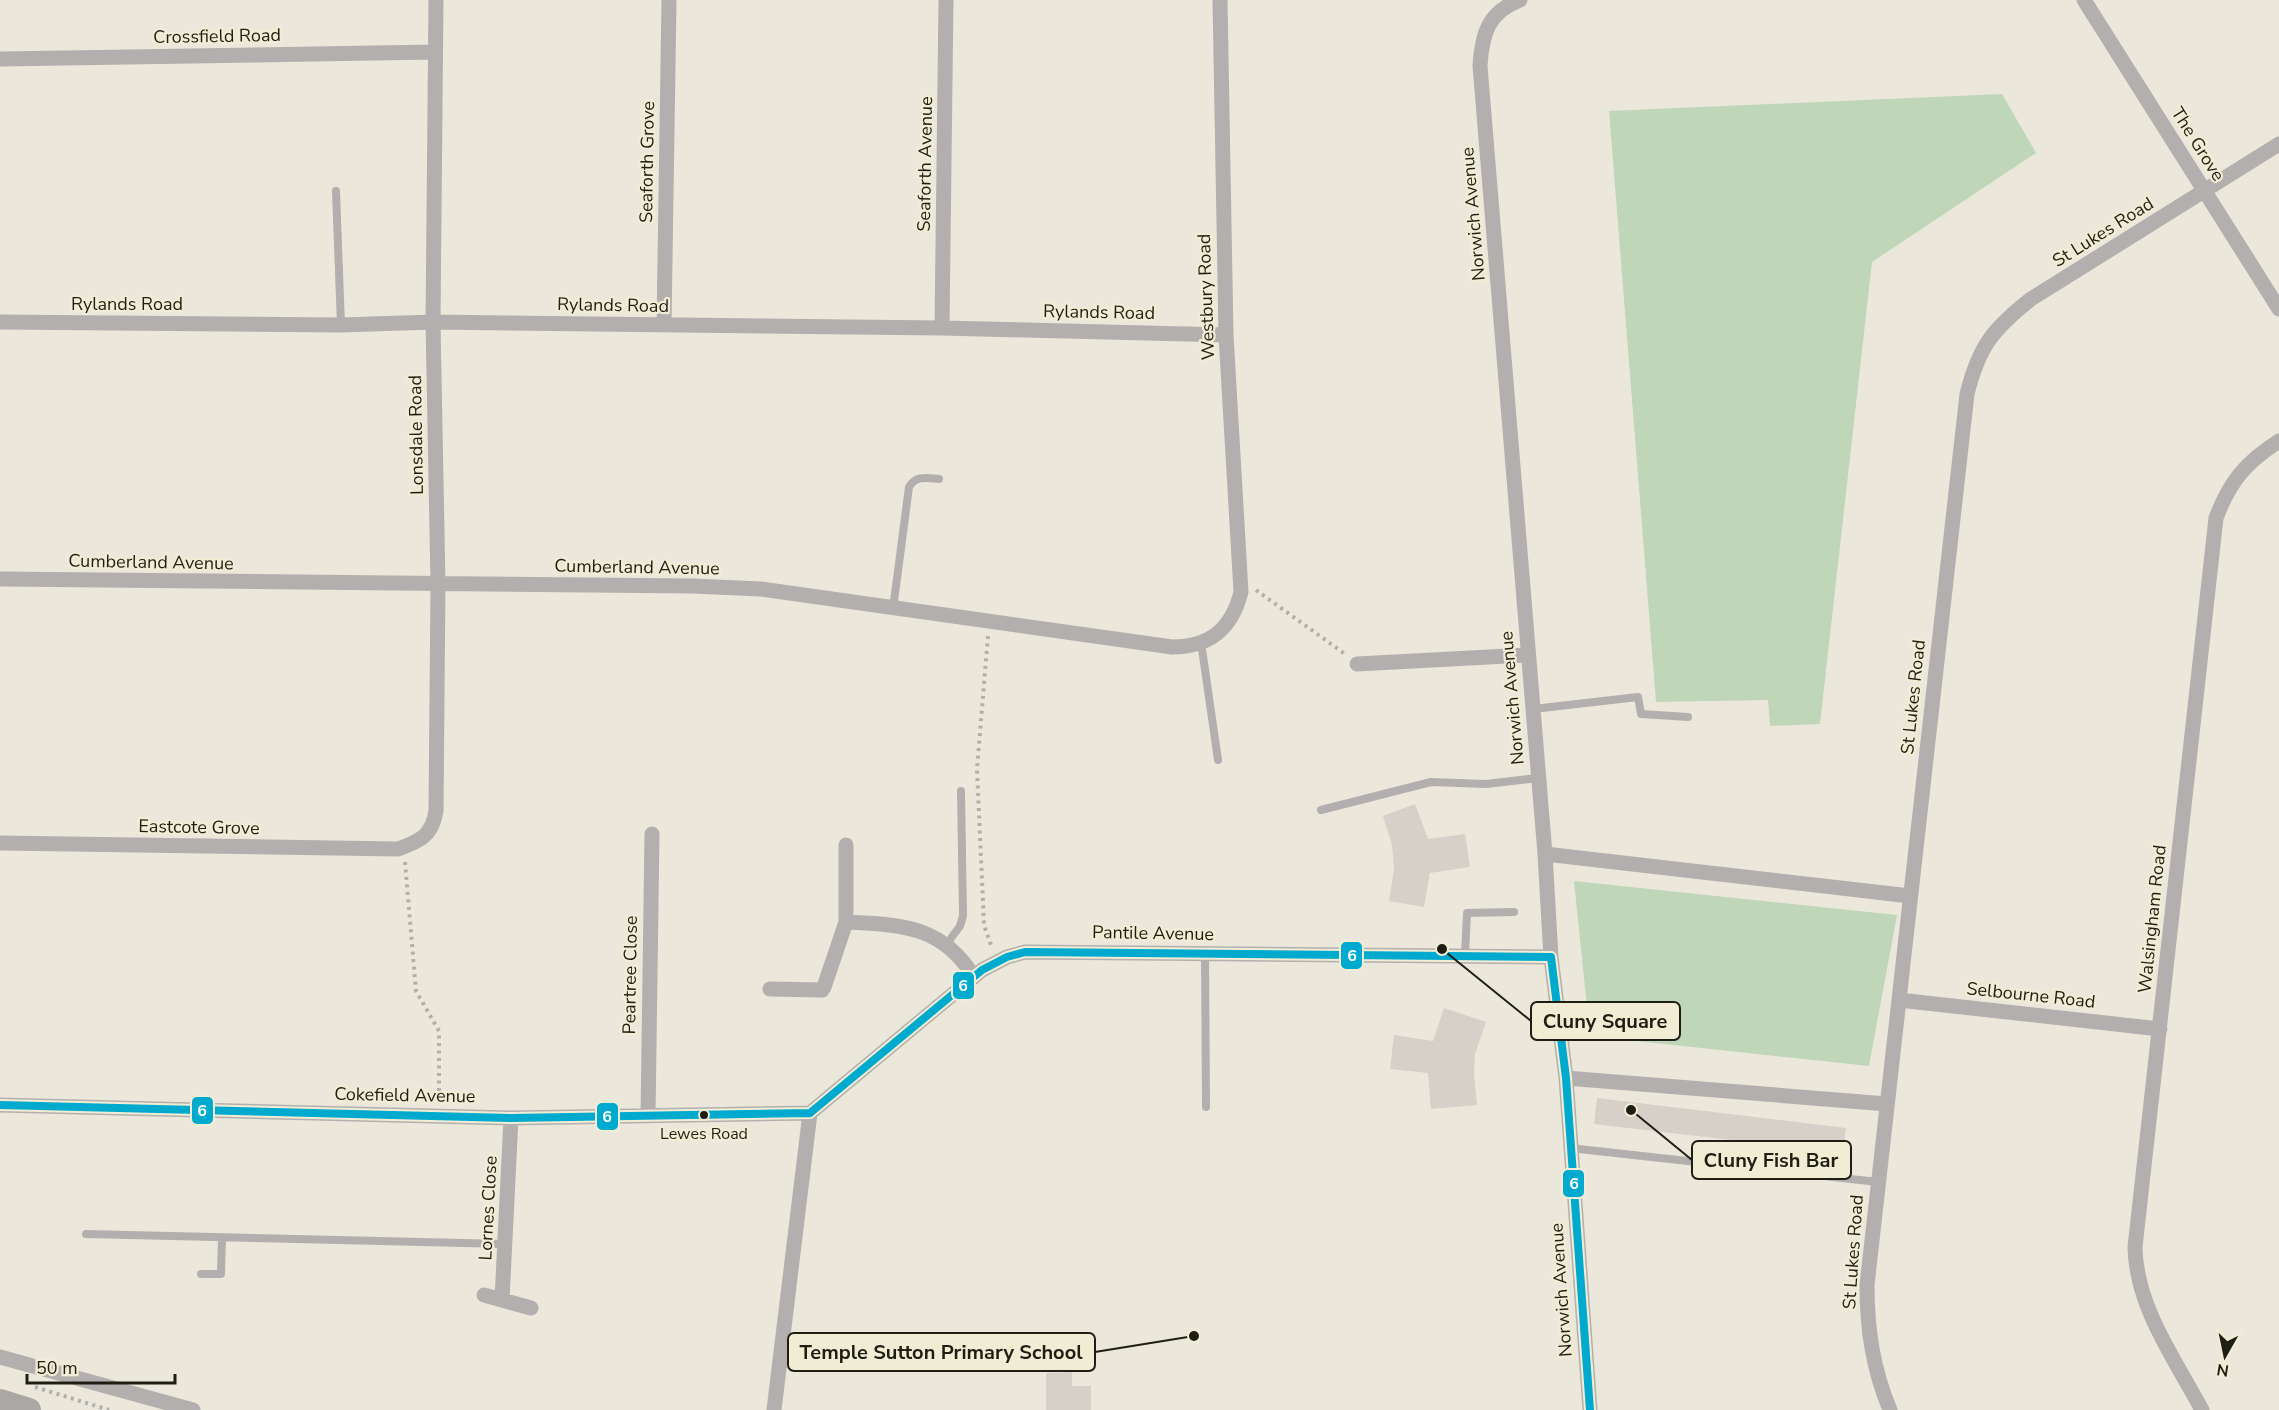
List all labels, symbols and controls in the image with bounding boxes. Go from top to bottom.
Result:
street label: Crossfield Road [153,23,281,49]
street label: Seaforth Avenue [912,96,938,232]
street label: Seaforth Grove [634,101,660,223]
street label: The Grove [2166,102,2230,186]
street label: Norwich Avenue [1455,146,1491,282]
street label: St Lukes Road [2048,191,2158,273]
street label: Westbury Road [1192,233,1220,361]
street label: Rylands Road [71,292,183,316]
street label: Rylands Road [557,292,669,318]
street label: Rylands Road [1043,299,1155,325]
street label: Lonsdale Road [403,375,429,495]
street label: Cumberland Avenue [68,549,234,575]
street label: Cumberland Avenue [554,554,720,580]
street label: Norwich Avenue [1494,630,1530,766]
street label: St Lukes Road [1895,638,1931,756]
street label: Eastcote Grove [138,814,260,840]
street label: Walsingham Road [2132,844,2172,994]
street label: Peartree Close [617,915,643,1035]
street label: Pantile Avenue [1092,920,1214,946]
line badge: 6 [1340,941,1363,970]
text: 6 [1347,945,1357,967]
line badge: 6 [952,971,975,1000]
text: 6 [958,975,968,997]
street label: Selbourne Road [1965,976,2097,1014]
callout: Cluny Square [1531,1002,1680,1040]
text: Cluny Square [1543,1008,1668,1035]
street label: Cokefield Avenue [334,1082,476,1108]
line badge: 6 [191,1096,214,1125]
text: 6 [197,1100,207,1122]
line badge: 6 [596,1102,619,1131]
text: 6 [602,1106,612,1128]
marker: Lewes Road [698,1109,710,1121]
place label: Lewes Road [660,1123,748,1145]
callout: Cluny Fish Bar [1692,1141,1851,1179]
text: Cluny Fish Bar [1704,1147,1839,1174]
street label: Lornes Close [473,1155,503,1261]
line badge: 6 [1562,1169,1585,1198]
text: 6 [1569,1173,1579,1195]
street label: St Lukes Road [1837,1194,1869,1310]
street label: Norwich Avenue [1544,1222,1578,1358]
north arrow [2195,1326,2255,1386]
callout: Temple Sutton Primary School [788,1333,1095,1371]
text: Temple Sutton Primary School [799,1339,1083,1366]
scale bar [27,1347,176,1385]
text: 50 m [36,1356,78,1380]
text: N [2215,1358,2230,1382]

